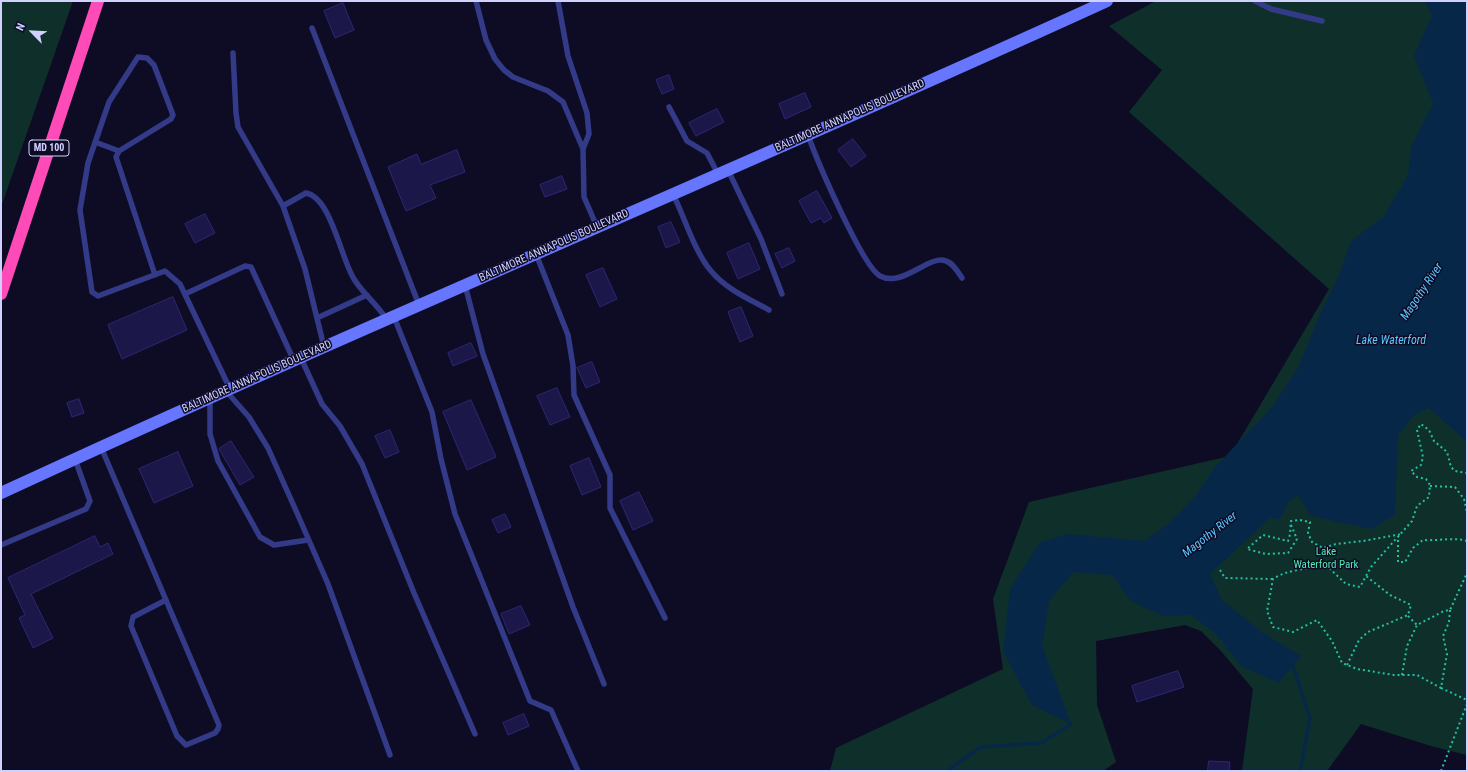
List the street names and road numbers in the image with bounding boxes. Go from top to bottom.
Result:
street label: BALTIMORE ANNAPOLIS BOULEVARD [773,77,927,155]
road number: MD 100 [29,140,69,156]
street label: BALTIMORE ANNAPOLIS BOULEVARD [477,207,631,285]
street label: BALTIMORE ANNAPOLIS BOULEVARD [180,338,334,416]

